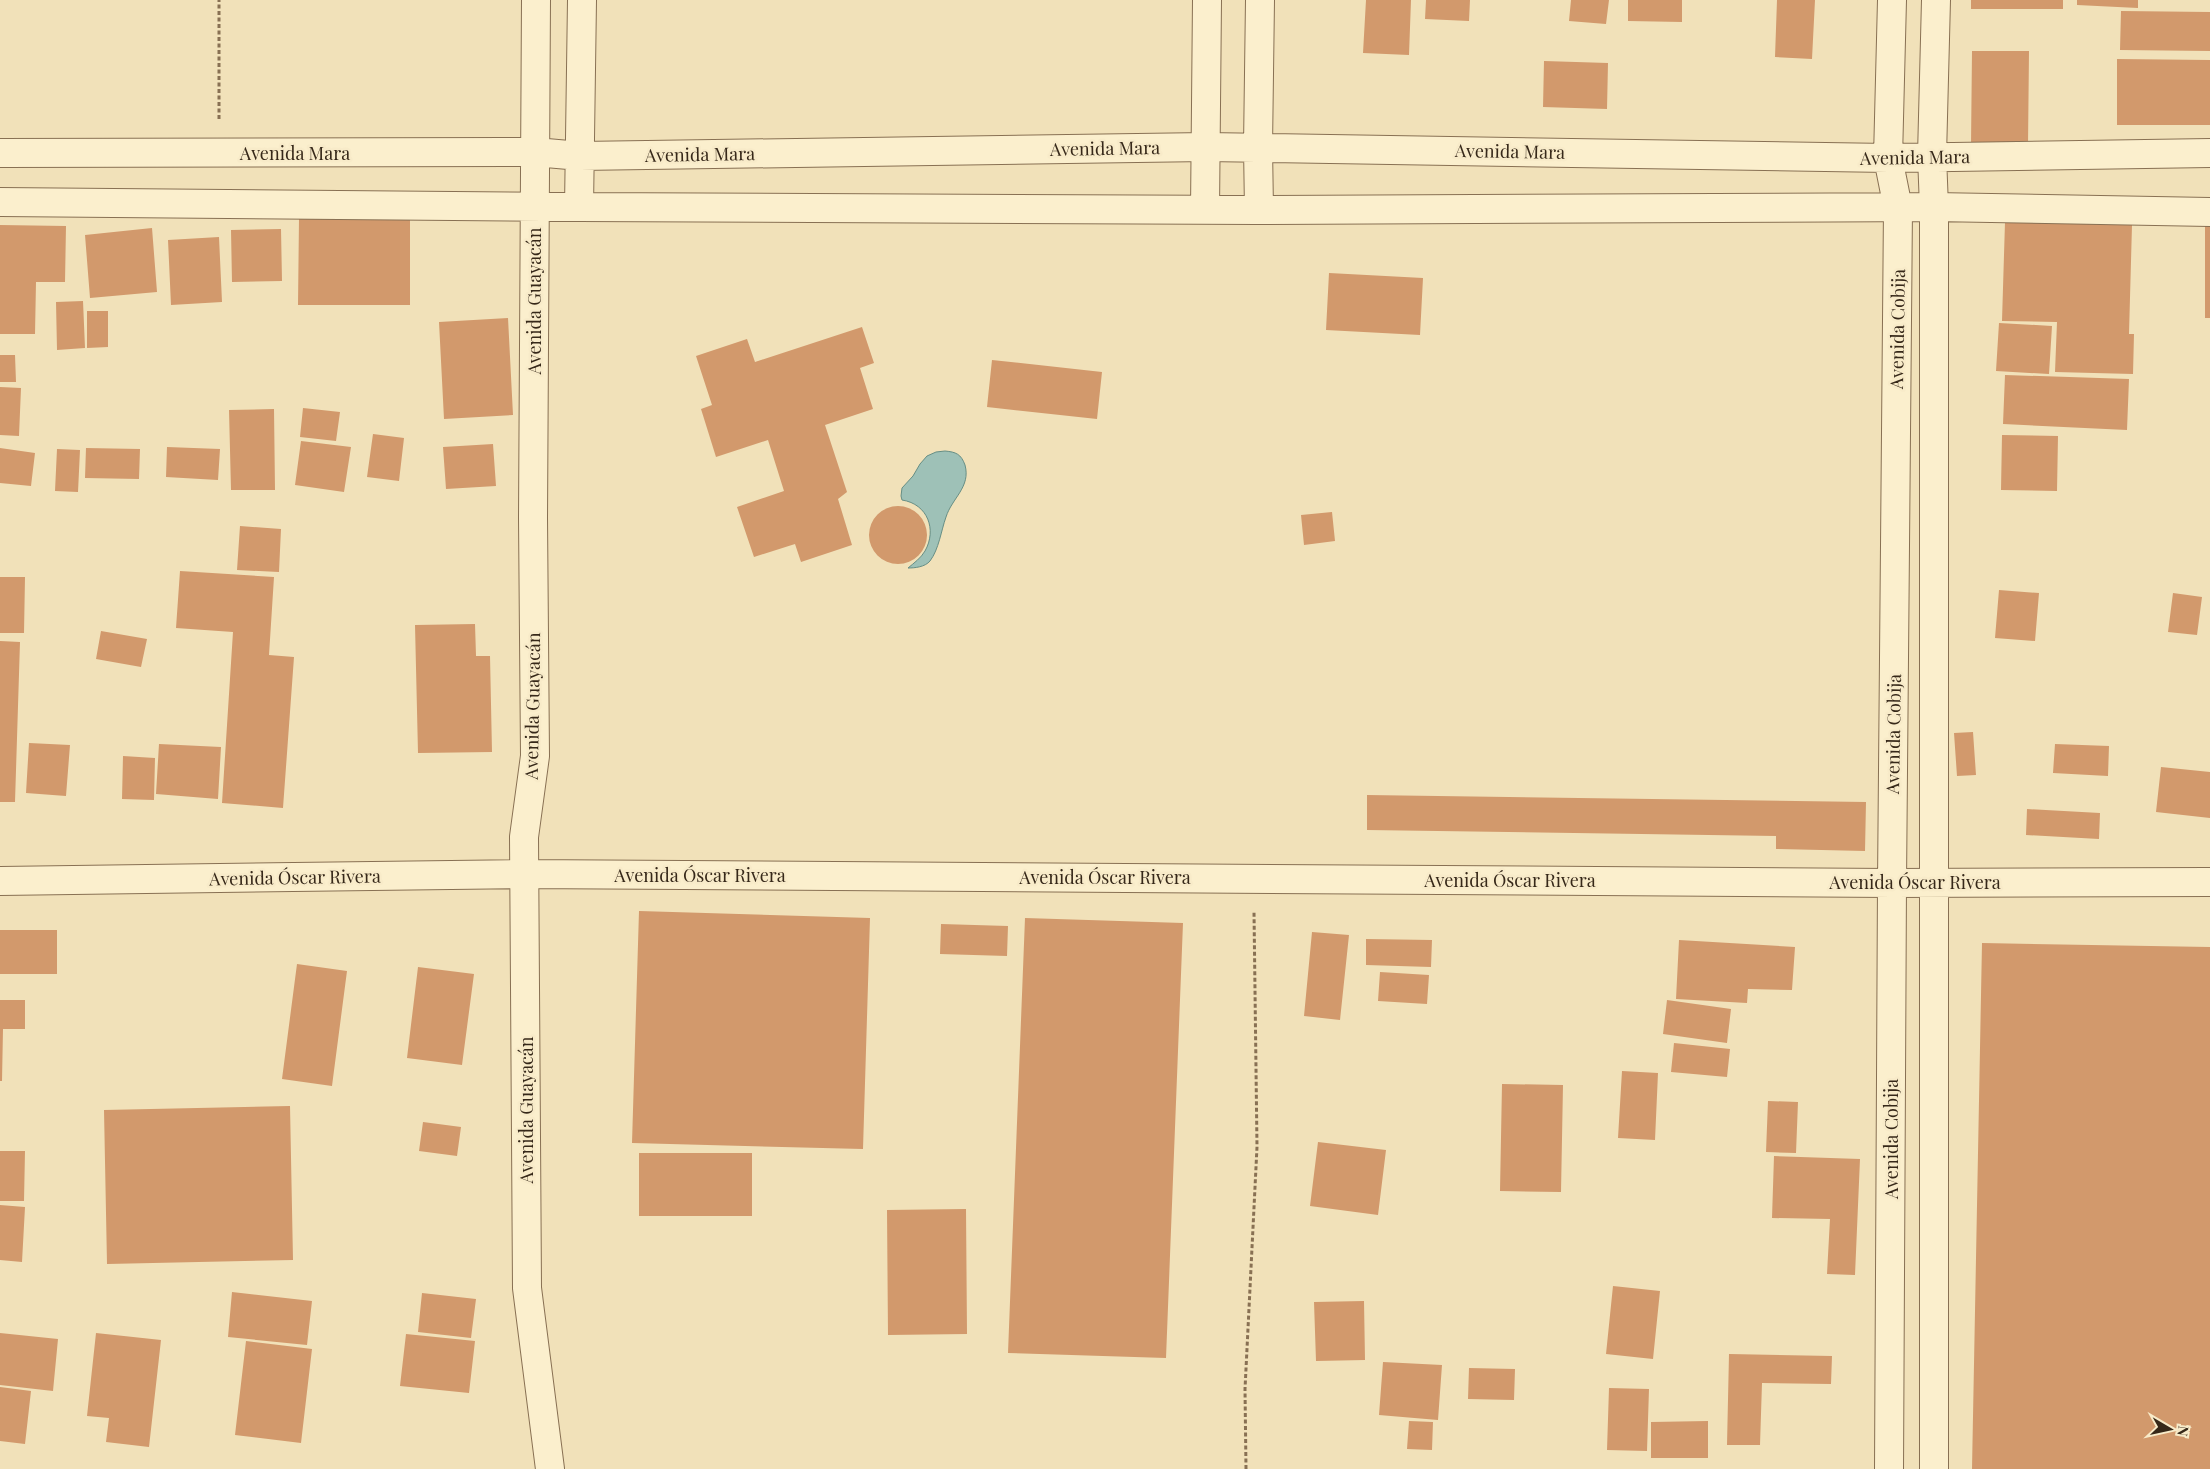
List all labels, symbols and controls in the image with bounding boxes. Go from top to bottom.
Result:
street label: Avenida Mara [1049,135,1160,161]
street label: Avenida Mara [1454,138,1565,164]
street label: Avenida Mara [239,141,350,165]
street label: Avenida Mara [644,141,755,167]
street label: Avenida Mara [1859,144,1970,170]
street label: Avenida Guayacán [522,227,546,376]
street label: Avenida Cobija [1884,269,1910,390]
street label: Avenida Guayacán [519,632,545,781]
street label: Avenida Cobija [1880,674,1906,795]
street label: Avenida Óscar Rivera [613,863,786,887]
street label: Avenida Óscar Rivera [208,864,381,891]
street label: Avenida Óscar Rivera [1018,865,1191,889]
street label: Avenida Óscar Rivera [1423,868,1596,892]
street label: Avenida Óscar Rivera [1828,870,2001,894]
street label: Avenida Guayacán [514,1036,538,1185]
street label: Avenida Cobija [1879,1079,1903,1200]
north arrow [2145,1404,2195,1454]
text: N [2173,1425,2194,1438]

